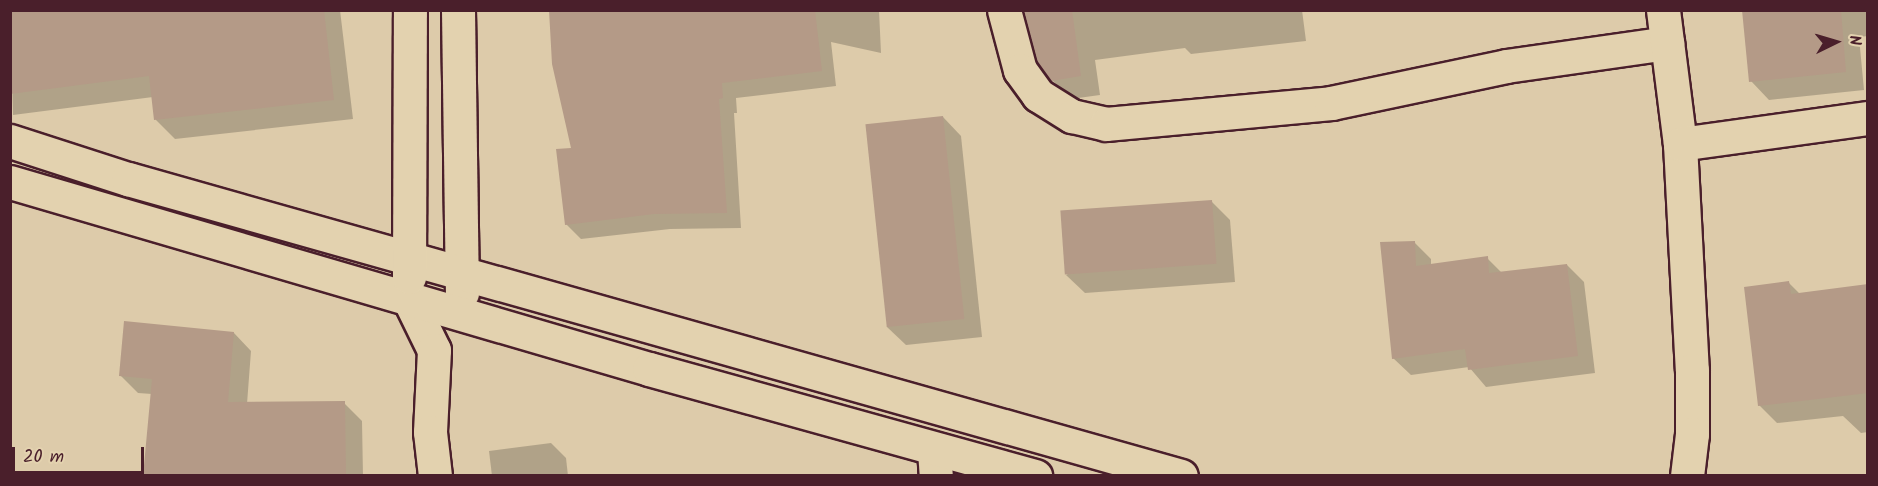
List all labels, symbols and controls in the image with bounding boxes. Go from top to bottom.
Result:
north arrow [1806,12,1866,72]
text: N [1842,34,1867,47]
scale bar [15,435,147,473]
text: 20 m [23,443,64,472]

